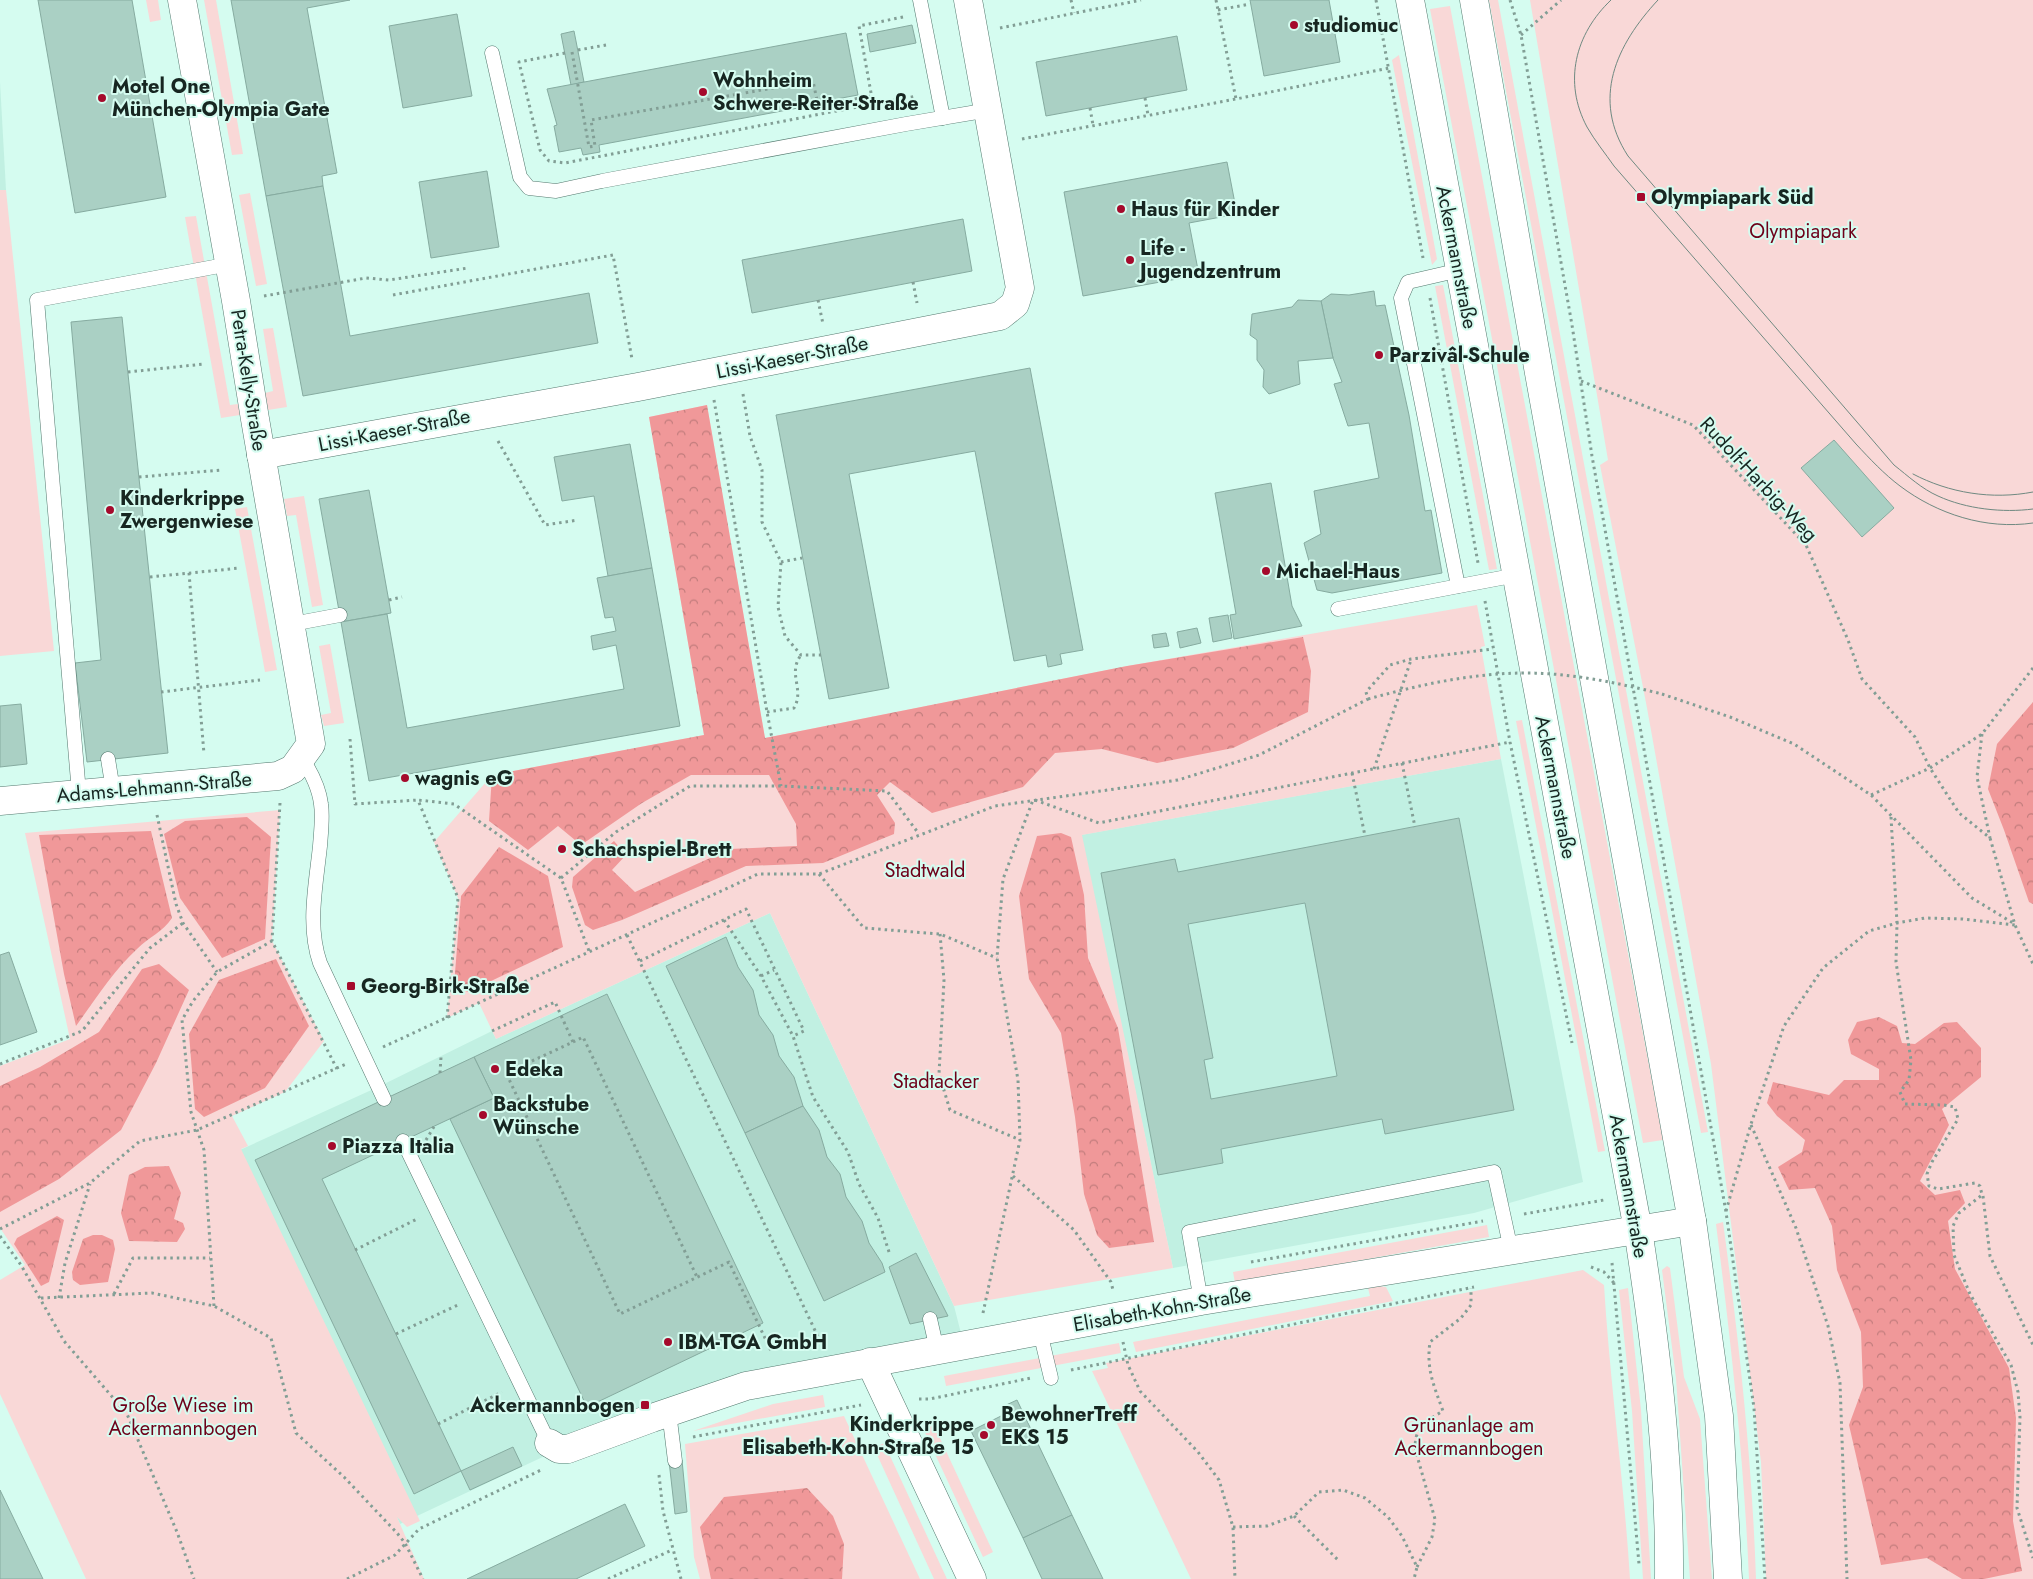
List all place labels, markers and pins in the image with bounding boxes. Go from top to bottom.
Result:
place label: studiomuc [1304,11,1398,40]
marker: studiomuc [1288,19,1300,31]
place label: Wohnheim Schwere-Reiter-Straße [713,66,919,118]
place label: Motel One München-Olympia Gate [112,72,330,124]
marker: Wohnheim Schwere-Reiter-Straße [697,86,709,98]
marker: Motel One München-Olympia Gate [96,92,108,104]
place label: Olympiapark Süd [1651,183,1814,212]
marker: Olympiapark Süd [1635,191,1647,203]
place label: Haus für Kinder [1131,195,1281,224]
marker: Haus für Kinder [1115,203,1127,215]
place label: Life - Jugendzentrum [1136,234,1281,286]
marker: Life - Jugendzentrum [1124,254,1136,266]
place label: Parzivâl-Schule [1389,341,1530,370]
marker: Parzivâl-Schule [1373,349,1385,361]
place label: Kinderkrippe Zwergenwiese [120,484,254,536]
marker: Kinderkrippe Zwergenwiese [104,504,116,516]
place label: Michael-Haus [1276,557,1400,586]
marker: Michael-Haus [1260,565,1272,577]
place label: wagnis eG [414,764,513,793]
marker: wagnis eG [399,772,411,784]
place label: Schachspiel-Brett [572,835,732,864]
marker: Schachspiel-Brett [556,843,568,855]
place label: Georg-Birk-Straße [361,972,529,1001]
marker: Georg-Birk-Straße [345,980,357,992]
place label: Edeka [505,1055,563,1084]
marker: Edeka [489,1063,501,1075]
place label: Backstube Wünsche [493,1090,589,1142]
marker: Backstube Wünsche [477,1109,489,1121]
place label: Piazza Italia [342,1132,454,1161]
marker: Piazza Italia [326,1140,338,1152]
place label: IBM-TGA GmbH [678,1328,827,1357]
marker: IBM-TGA GmbH [662,1336,674,1348]
place label: Ackermannbogen [469,1391,635,1420]
marker: Ackermannbogen [639,1399,651,1411]
place label: BewohnerTreff EKS 15 [1001,1400,1138,1452]
place label: Kinderkrippe Elisabeth-Kohn-Straße 15 [742,1410,974,1462]
marker: BewohnerTreff EKS 15 [985,1419,997,1431]
marker: Kinderkrippe Elisabeth-Kohn-Straße 15 [978,1429,990,1441]

